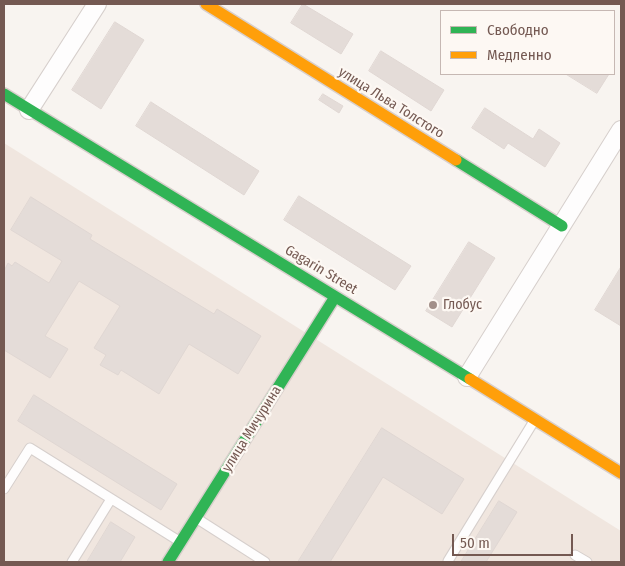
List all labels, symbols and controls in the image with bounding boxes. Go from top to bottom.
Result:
legend [440,10,615,75]
text: Свободно [487,21,549,39]
text: Медленно [487,46,552,64]
street label: улица Льва Толстого [335,64,447,142]
street label: Gagarin Street [282,242,360,298]
place label: Глобус [443,297,482,313]
marker: Глобус [427,299,439,311]
street label: улица Мичурина [219,383,285,475]
scale bar [455,524,576,556]
text: 50 m [460,534,490,552]

